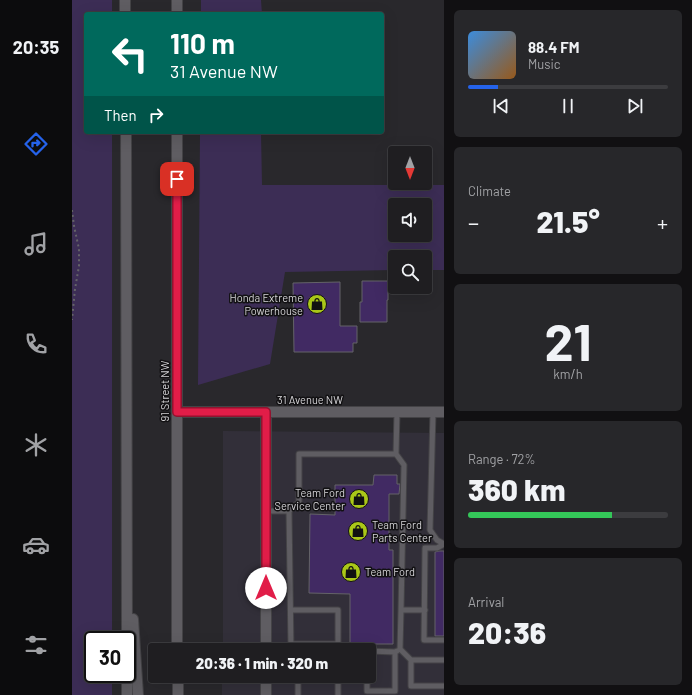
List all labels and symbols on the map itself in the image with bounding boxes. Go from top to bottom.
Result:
north arrow [388,146,432,190]
pin [160,162,194,196]
place label: Honda Extreme Powerhouse [230,291,303,317]
shop icon: Honda Extreme Powerhouse [306,293,328,315]
street label: 91 Street NW [158,360,171,421]
street label: 31 Avenue NW [277,393,343,406]
place label: Team Ford Service Center [274,486,345,512]
shop icon: Team Ford Service Center [348,488,370,510]
place label: Team Ford Parts Center [372,518,432,544]
shop icon: Team Ford Parts Center [347,520,369,542]
shop icon: Team Ford [340,561,362,583]
place label: Team Ford [365,565,415,578]
position arrow [245,567,287,609]
speed limit sign: 30 [84,631,136,683]

